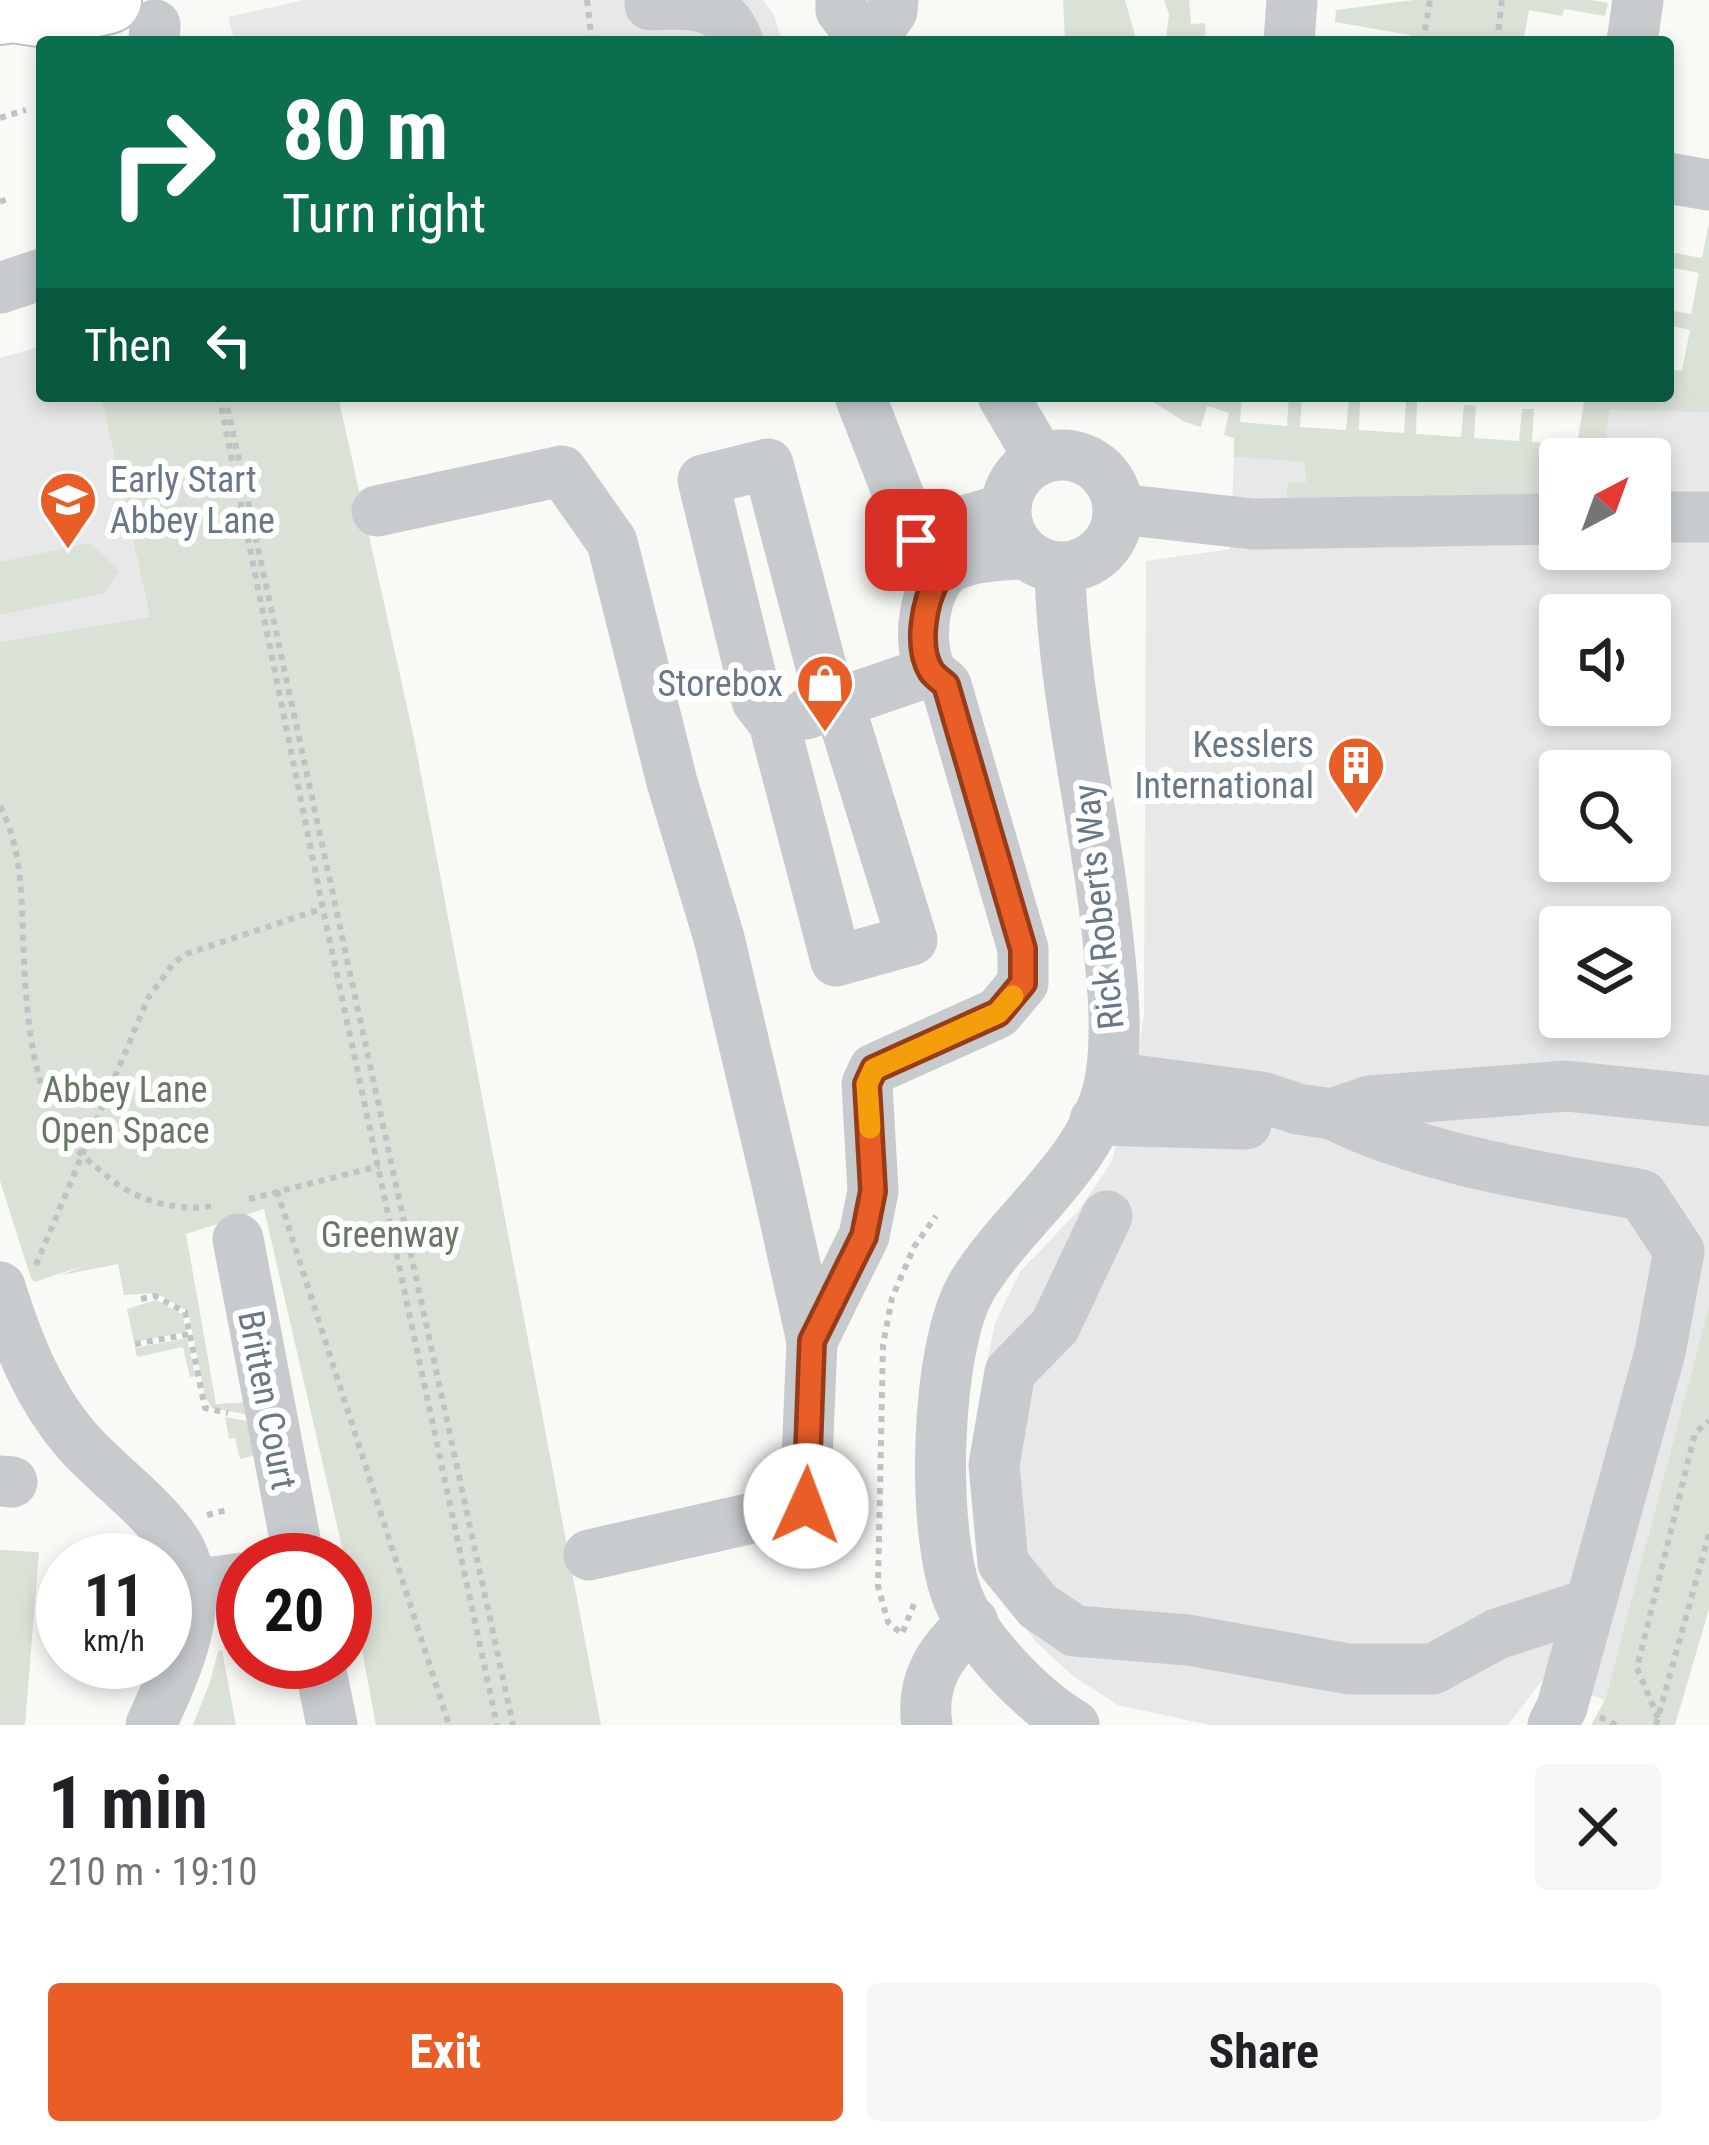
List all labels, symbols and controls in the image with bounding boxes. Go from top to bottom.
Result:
text: 80 m [282,81,449,180]
icon: right [84,84,240,240]
text: Turn right [282,182,486,245]
icon: left [196,312,262,378]
text: Then [84,319,172,372]
north arrow [1539,438,1671,570]
map controls [1539,438,1671,1038]
place label: Early Start Abbey Lane [110,459,275,542]
school or university icon: Early Start Abbey Lane [37,469,99,551]
pin [865,489,967,591]
icon: arrive [883,507,949,573]
button: sound [1539,594,1671,726]
shop icon: Storebox [794,652,856,734]
place label: Storebox [657,663,783,705]
place label: Kesslers International [1134,724,1314,807]
building icon: Kesslers International [1325,734,1387,816]
button: search [1539,750,1671,882]
street label: Rick Roberts Way [1065,782,1133,1032]
button: layers [1539,906,1671,1038]
park label: Abbey Lane Open Space [40,1069,210,1152]
park label: Greenway [321,1214,459,1256]
street label: Britten Court [229,1307,305,1493]
position arrow [743,1443,869,1569]
speed limit sign: 20 [216,1533,372,1689]
text: 11 [84,1560,144,1631]
text: km/h [83,1623,145,1658]
text: 1 min [48,1761,208,1846]
button: close [1535,1764,1661,1890]
text: 210 m · 19:10 [48,1849,258,1895]
button: Exit [48,1983,843,2121]
button: Share [867,1983,1661,2121]

